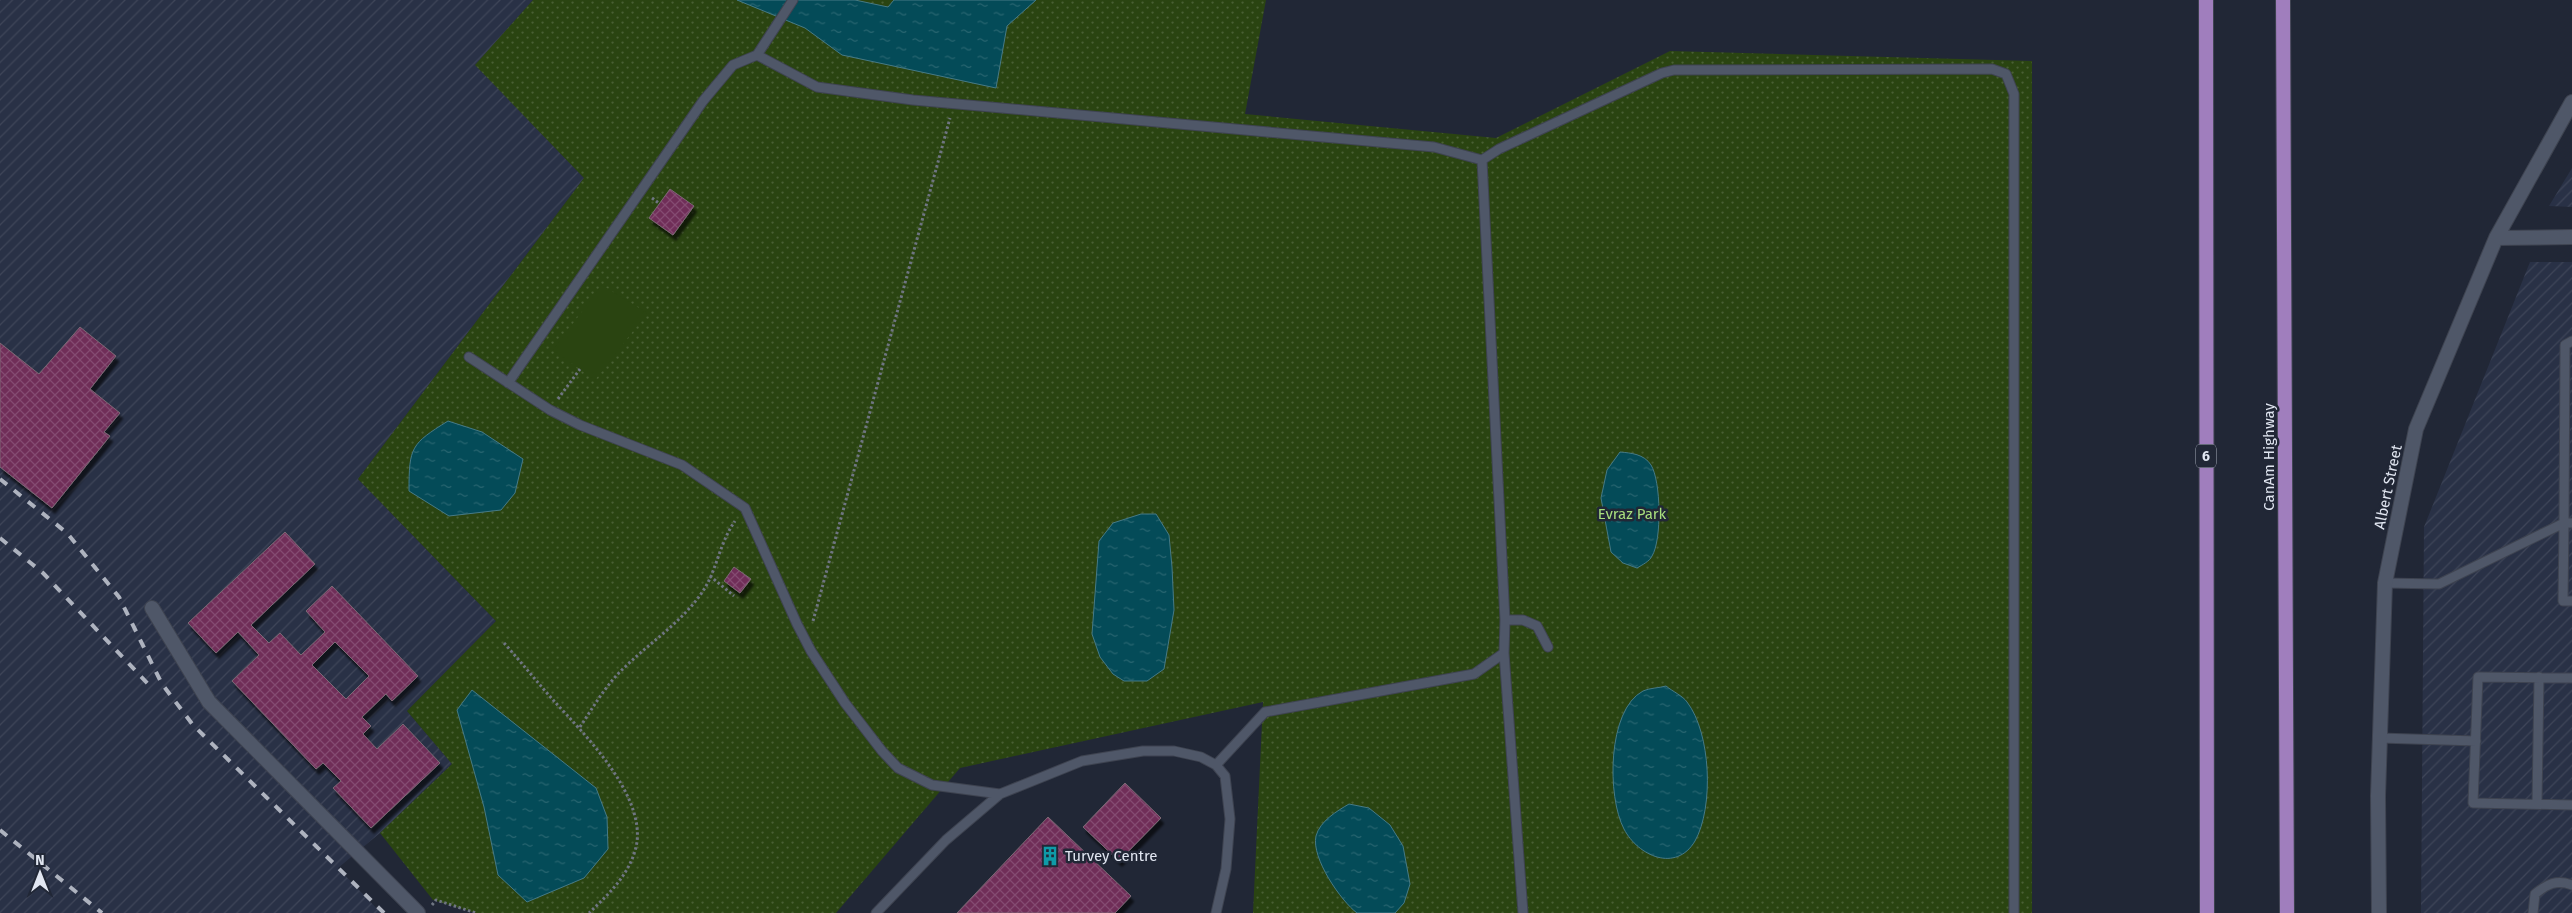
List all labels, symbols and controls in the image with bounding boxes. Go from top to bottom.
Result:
street label: CanAm Highway [2260,403,2278,511]
street label: Albert Street [2370,443,2406,531]
road number: 6 [2196,444,2216,468]
park label: Evraz Park [1598,505,1667,523]
building icon: Turvey Centre [1039,845,1061,867]
place label: Turvey Centre [1065,847,1157,865]
north arrow [15,848,65,898]
text: N [35,852,45,869]

